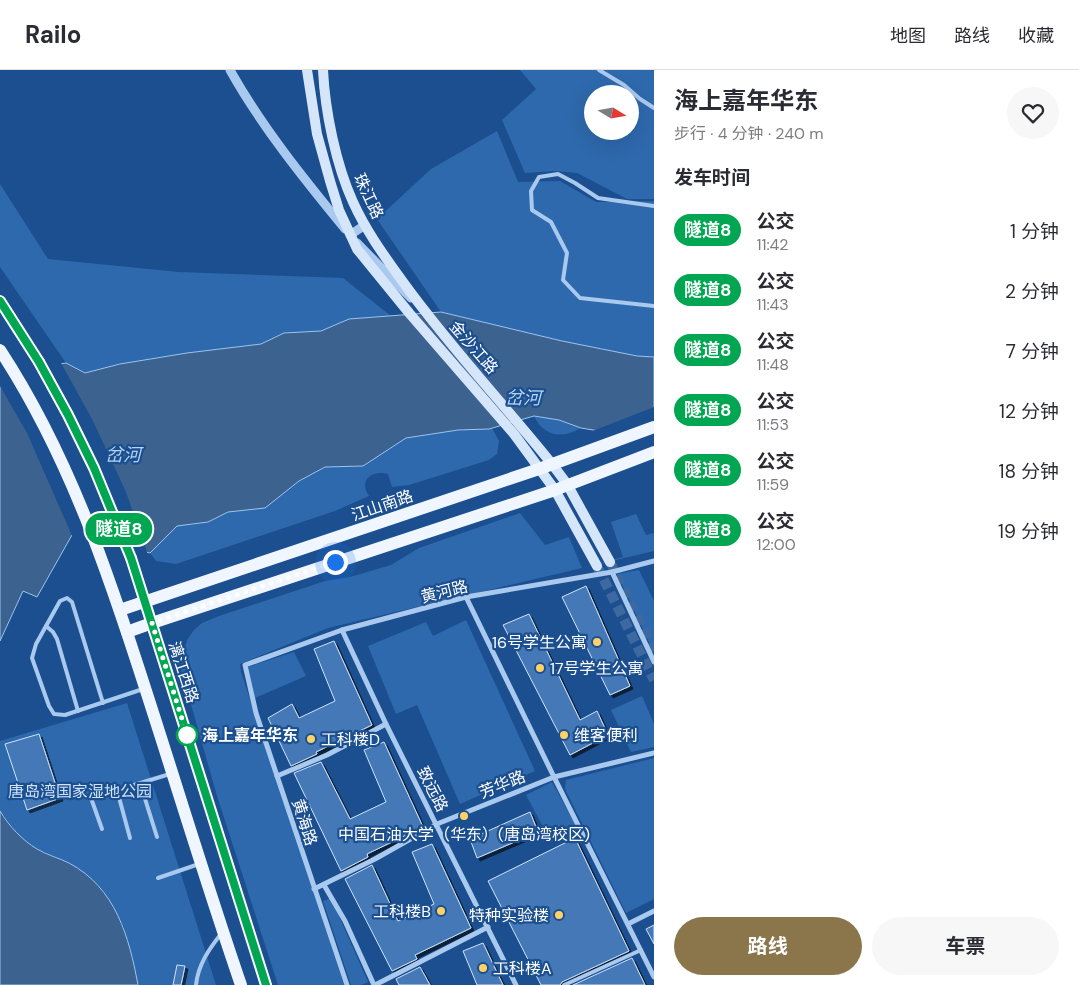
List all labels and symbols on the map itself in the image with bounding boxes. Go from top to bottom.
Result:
north arrow [584,85,639,140]
street label: 珠江路 [349,170,388,222]
street label: 金沙江路 [445,316,503,378]
water label: 岔河 [505,386,544,410]
water label: 岔河 [105,443,144,467]
street label: 江山南路 [348,485,416,526]
line badge: 隧道8 [90,513,148,545]
your location [323,550,348,575]
street label: 黄河路 [418,575,470,607]
place label: 16号学生公寓 [492,632,587,653]
marker: 16号学生公寓 [591,636,603,648]
street label: 漓江西路 [164,638,203,706]
place label: 17号学生公寓 [550,658,644,679]
marker: 17号学生公寓 [534,662,546,674]
marker: 海上嘉年华东 [176,724,198,746]
place label: 海上嘉年华东 [202,725,298,746]
place label: 维客便利 [574,725,638,746]
place label: 工科楼D [321,729,380,750]
marker: 维客便利 [558,729,570,741]
marker: 工科楼D [305,733,317,745]
street label: 致远路 [412,763,453,815]
street label: 芳华路 [476,766,528,803]
park label: 唐岛湾国家湿地公园 [8,781,152,802]
street label: 黄海路 [287,796,322,848]
marker: 中国石油大学（华东）(唐岛湾校区) [458,810,470,822]
place label: 中国石油大学（华东）(唐岛湾校区) [338,824,590,845]
place label: 工科楼B [373,901,431,922]
marker: 工科楼B [435,905,447,917]
place label: 特种实验楼 [469,905,549,926]
marker: 特种实验楼 [553,909,565,921]
place label: 工科楼A [493,958,552,979]
marker: 工科楼A [477,962,489,974]

